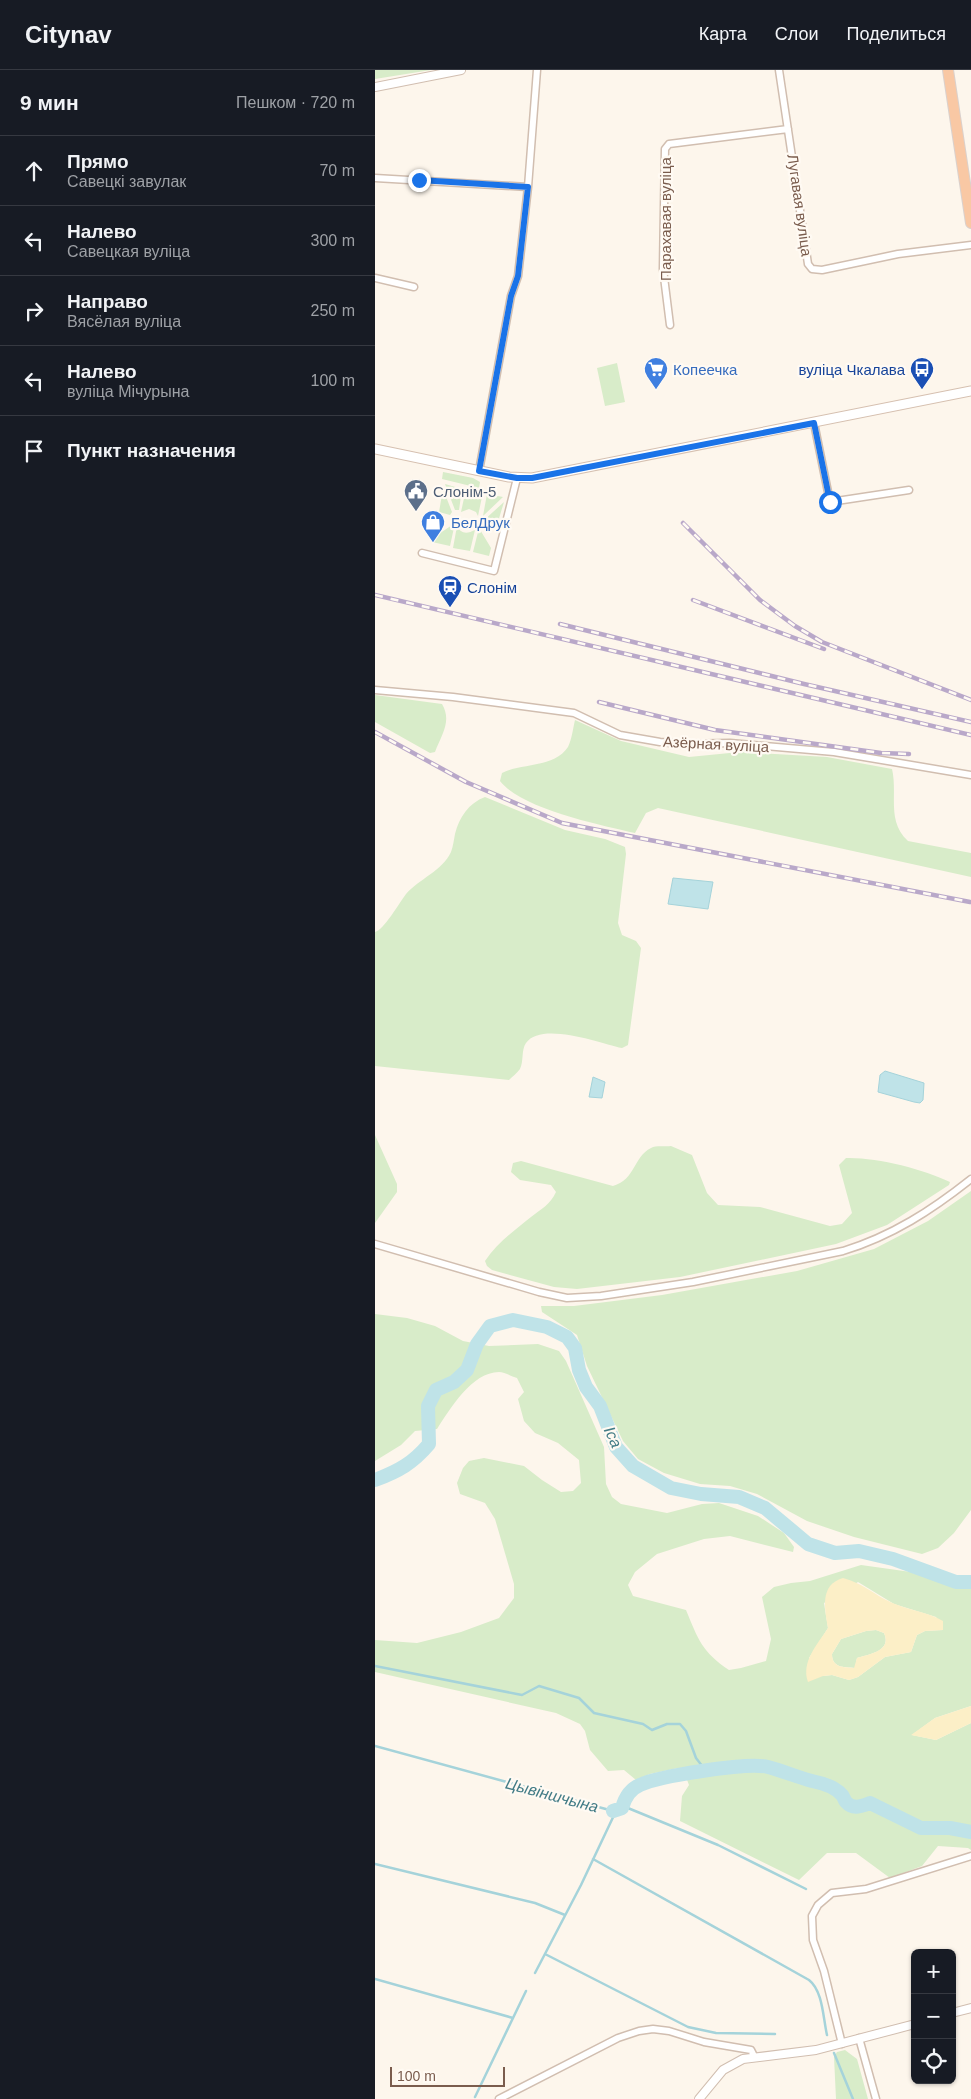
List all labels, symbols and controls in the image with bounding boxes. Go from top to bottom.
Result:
text: Citynav [25,21,112,48]
text: Карта [699,24,747,44]
text: Слои [775,24,819,44]
text: Поделиться [847,24,946,44]
text: 9 мин [20,91,79,114]
text: Пешком · 720 m [236,94,355,111]
text: Прямо [67,151,129,172]
street label: Лугавая вуліца [784,153,816,258]
street label: Парахавая вуліца [657,156,674,281]
icon: ahead [20,157,48,185]
text: 70 m [319,162,355,179]
route end [408,169,431,192]
text: Савецкі завулак [67,173,186,190]
text: Налево [67,221,137,242]
icon: left [20,227,48,255]
text: 300 m [311,232,355,249]
text: Савецкая вуліца [67,243,190,260]
text: Направо [67,291,148,312]
icon: right [20,297,48,325]
text: 250 m [311,302,355,319]
text: Вясёлая вуліца [67,313,181,330]
supermarket icon: Копеечка [643,356,669,390]
bus stop icon: вуліца Чкалава [909,356,935,390]
text: Налево [67,361,137,382]
place label: Копеечка [673,361,738,378]
place label: вуліца Чкалава [799,361,906,378]
icon: left [20,367,48,395]
text: 100 m [311,372,355,389]
text: вуліца Мічурына [67,383,189,400]
icon: arrive [20,437,48,465]
text: Пункт назначения [67,440,236,461]
public building icon: Слонім-5 [403,478,429,512]
place label: Слонім-5 [433,483,496,500]
route start [819,491,842,514]
shop icon: БелДрук [420,509,446,543]
place label: БелДрук [451,514,510,531]
station icon: Слонім [437,574,463,608]
place label: Слонім [467,579,517,596]
street label: Азёрная вуліца [662,733,770,755]
water label: Іса [601,1424,625,1450]
water label: Цывіншчына [504,1774,600,1816]
map controls [911,1949,956,2084]
button: + [911,1949,956,1994]
button: − [911,1994,956,2039]
button: locate [911,2039,956,2084]
scale bar [390,2064,505,2087]
text: 100 m [397,2068,436,2084]

